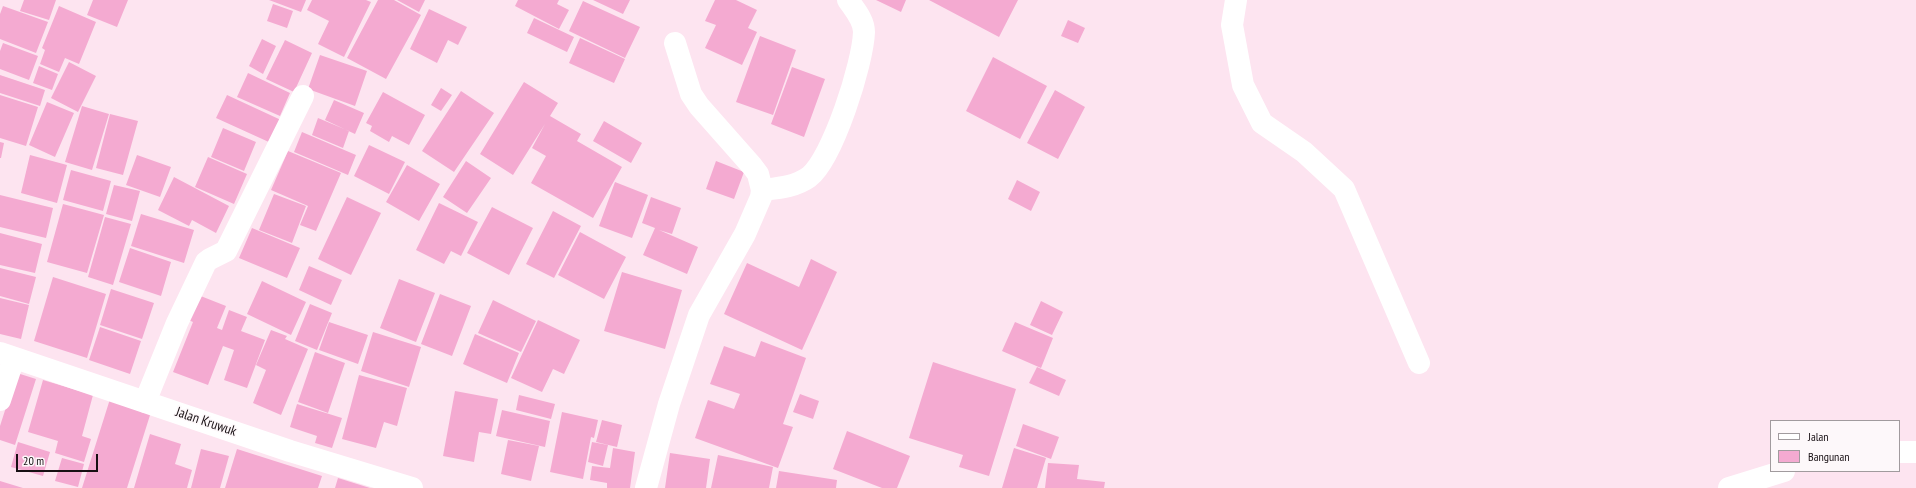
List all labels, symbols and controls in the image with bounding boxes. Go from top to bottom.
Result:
street label: Jalan Kruwuk [173,404,239,440]
legend [1770,420,1900,472]
text: Jalan [1808,429,1829,444]
scale bar [18,446,100,472]
text: Bangunan [1808,449,1849,464]
text: 20 m [23,453,44,468]

